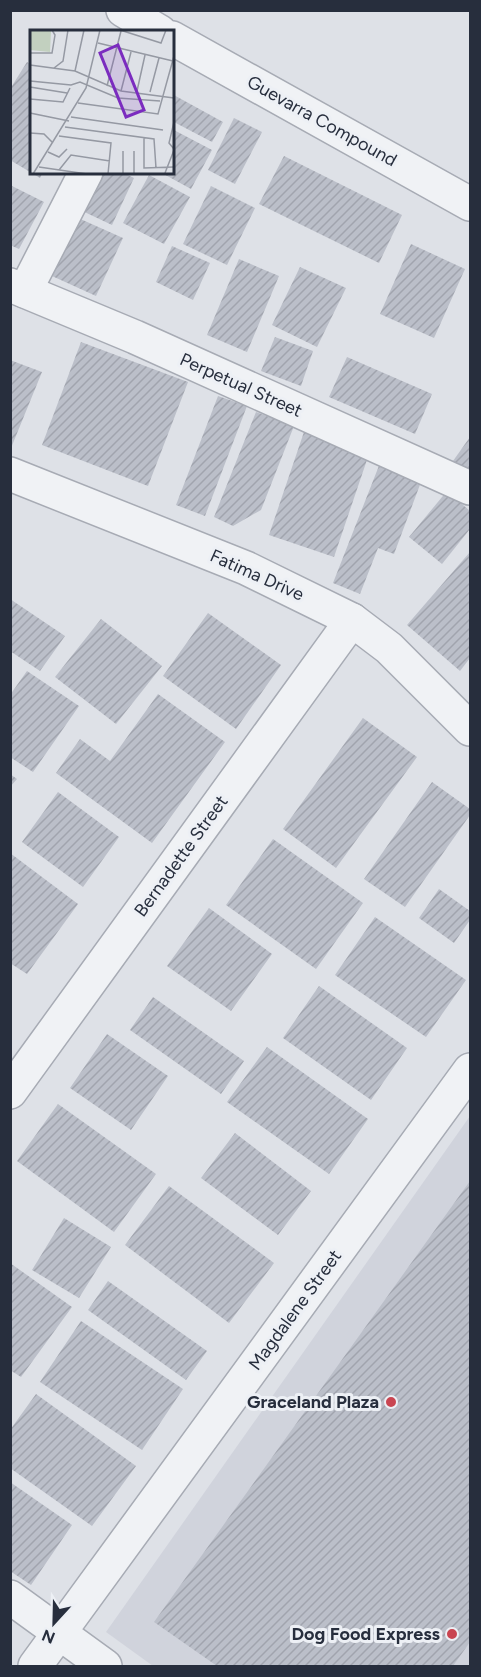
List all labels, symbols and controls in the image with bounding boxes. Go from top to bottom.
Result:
inset map [30,30,174,174]
street label: Guevarra Compound [243,71,401,171]
street label: Perpetual Street [176,348,306,422]
street label: Fatima Drive [207,545,307,606]
street label: Bernadette Street [130,791,233,921]
street label: Magdalene Street [244,1245,346,1374]
place label: Graceland Plaza [247,1391,379,1413]
marker: Graceland Plaza [384,1395,398,1409]
north arrow [24,1593,84,1653]
place label: Dog Food Express [291,1623,441,1645]
text: N [39,1625,58,1648]
marker: Dog Food Express [445,1627,459,1641]

